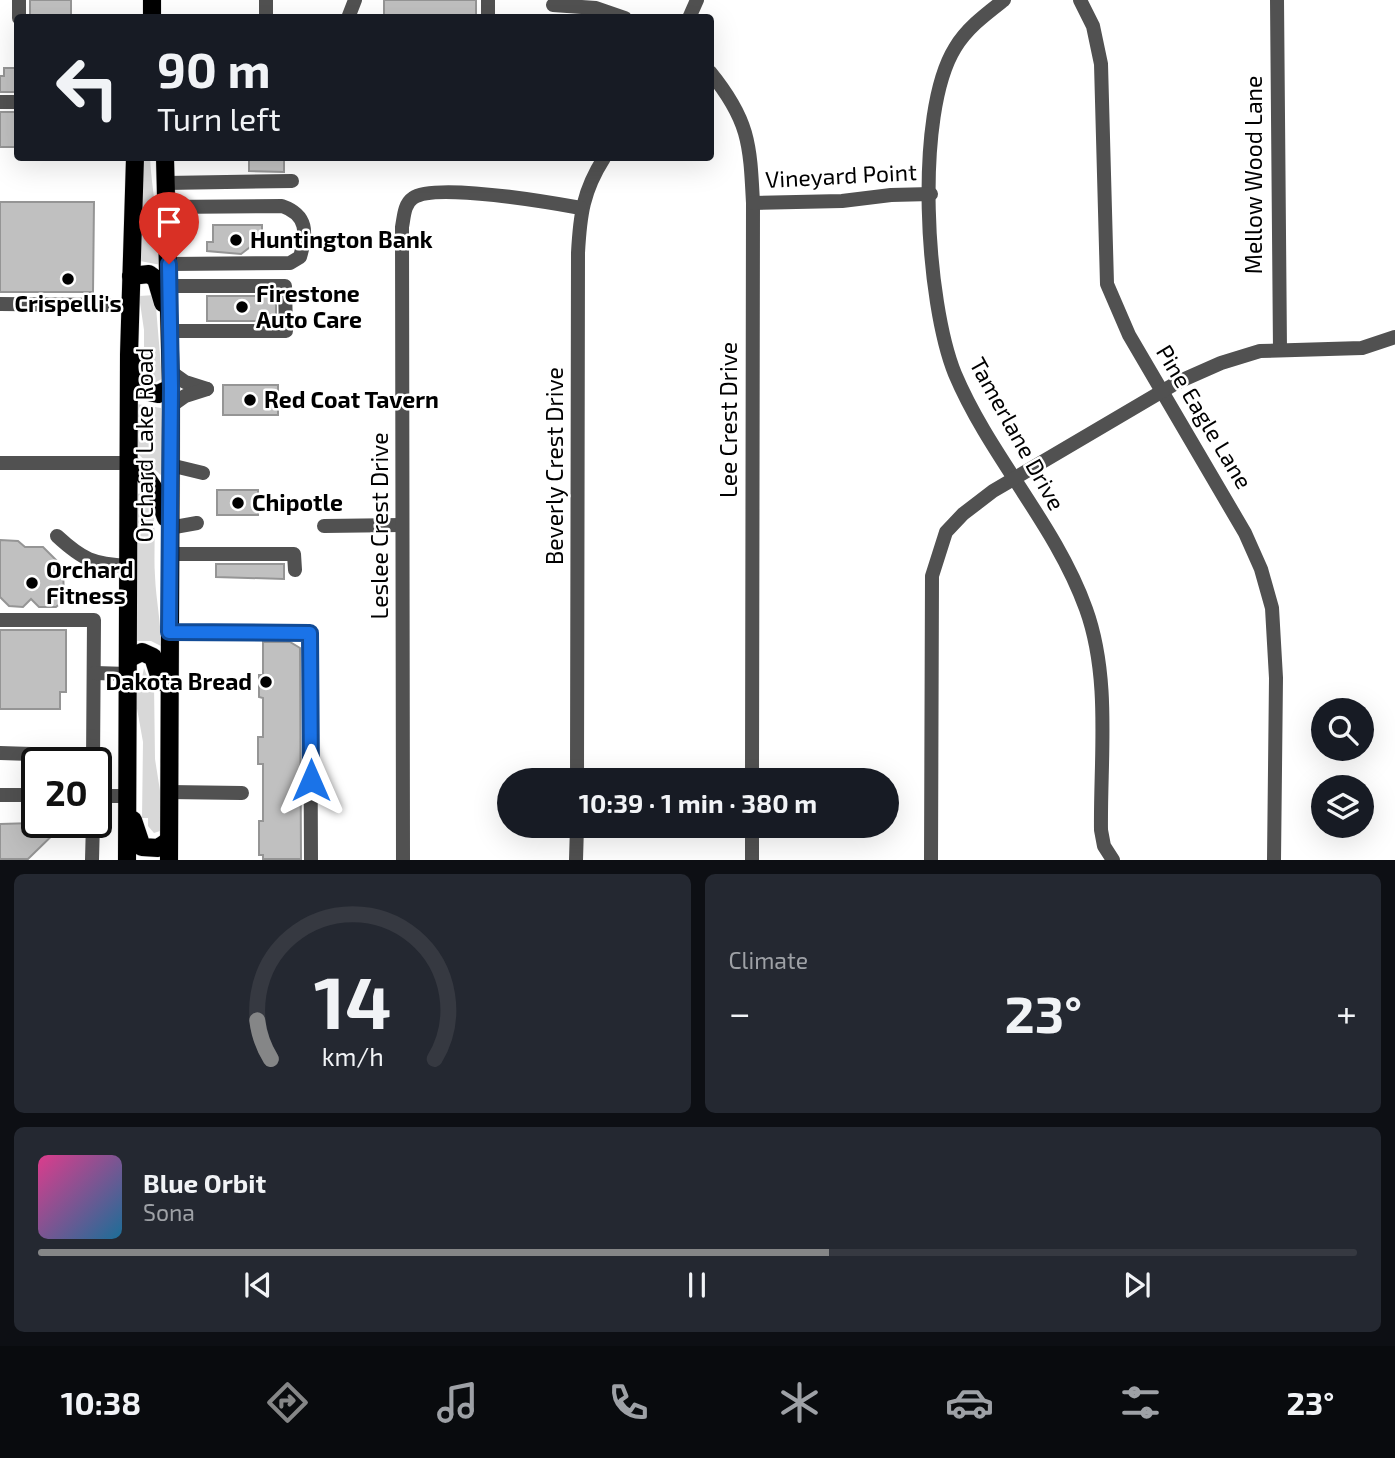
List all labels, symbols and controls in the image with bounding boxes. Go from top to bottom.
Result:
text: 90 m [157,39,271,98]
icon: left [42,42,133,133]
street label: Mellow Wood Lane [1239,76,1267,274]
text: Turn left [157,99,281,137]
street label: Vineyard Point [764,157,918,193]
pin [139,192,199,264]
icon: arrive [150,203,188,241]
place label: Huntington Bank [250,225,433,253]
marker: Huntington Bank [228,232,244,248]
marker: Crispelli's [60,271,76,287]
place label: Firestone Auto Care [256,279,362,333]
place label: Crispelli's [14,289,122,317]
marker: Firestone Auto Care [234,299,250,315]
street label: Pine Eagle Lane [1151,339,1259,494]
street label: Lee Crest Drive [714,342,742,498]
street label: Orchard Lake Road [130,347,158,543]
street label: Tamerlane Drive [964,352,1071,515]
street label: Beverly Crest Drive [540,367,568,565]
place label: Red Coat Tavern [264,385,439,413]
marker: Red Coat Tavern [242,392,258,408]
street label: Leslee Crest Drive [365,432,393,620]
place label: Chipotle [252,488,343,516]
marker: Chipotle [230,495,246,511]
place label: Orchard Fitness [46,555,134,609]
marker: Orchard Fitness [24,575,40,591]
place label: Dakota Bread [106,667,252,695]
marker: Dakota Bread [258,674,274,690]
map controls [1311,698,1374,838]
button: search [1311,698,1374,761]
position arrow [274,743,348,817]
speed limit sign: 20 [21,747,112,838]
button: layers [1311,775,1374,838]
text: 10:39 · 1 min · 380 m [579,787,817,818]
text: Climate [729,946,808,974]
text: 14 [313,957,391,1045]
text: 23° [1005,981,1082,1043]
text: − [729,989,751,1035]
text: + [1336,989,1357,1035]
text: km/h [321,1041,383,1071]
text: Blue Orbit [143,1167,266,1198]
text: Sona [143,1198,195,1226]
icon: previous [239,1266,277,1304]
icon: pause [678,1266,716,1304]
icon: next [1118,1266,1156,1304]
icon: directions [263,1378,312,1427]
icon: music [433,1378,482,1427]
icon: phone [604,1378,653,1427]
icon: climate [775,1378,824,1427]
icon: car [945,1378,994,1427]
icon: filters [1116,1378,1165,1427]
text: 10:38 [61,1383,141,1421]
text: 23° [1286,1383,1334,1421]

